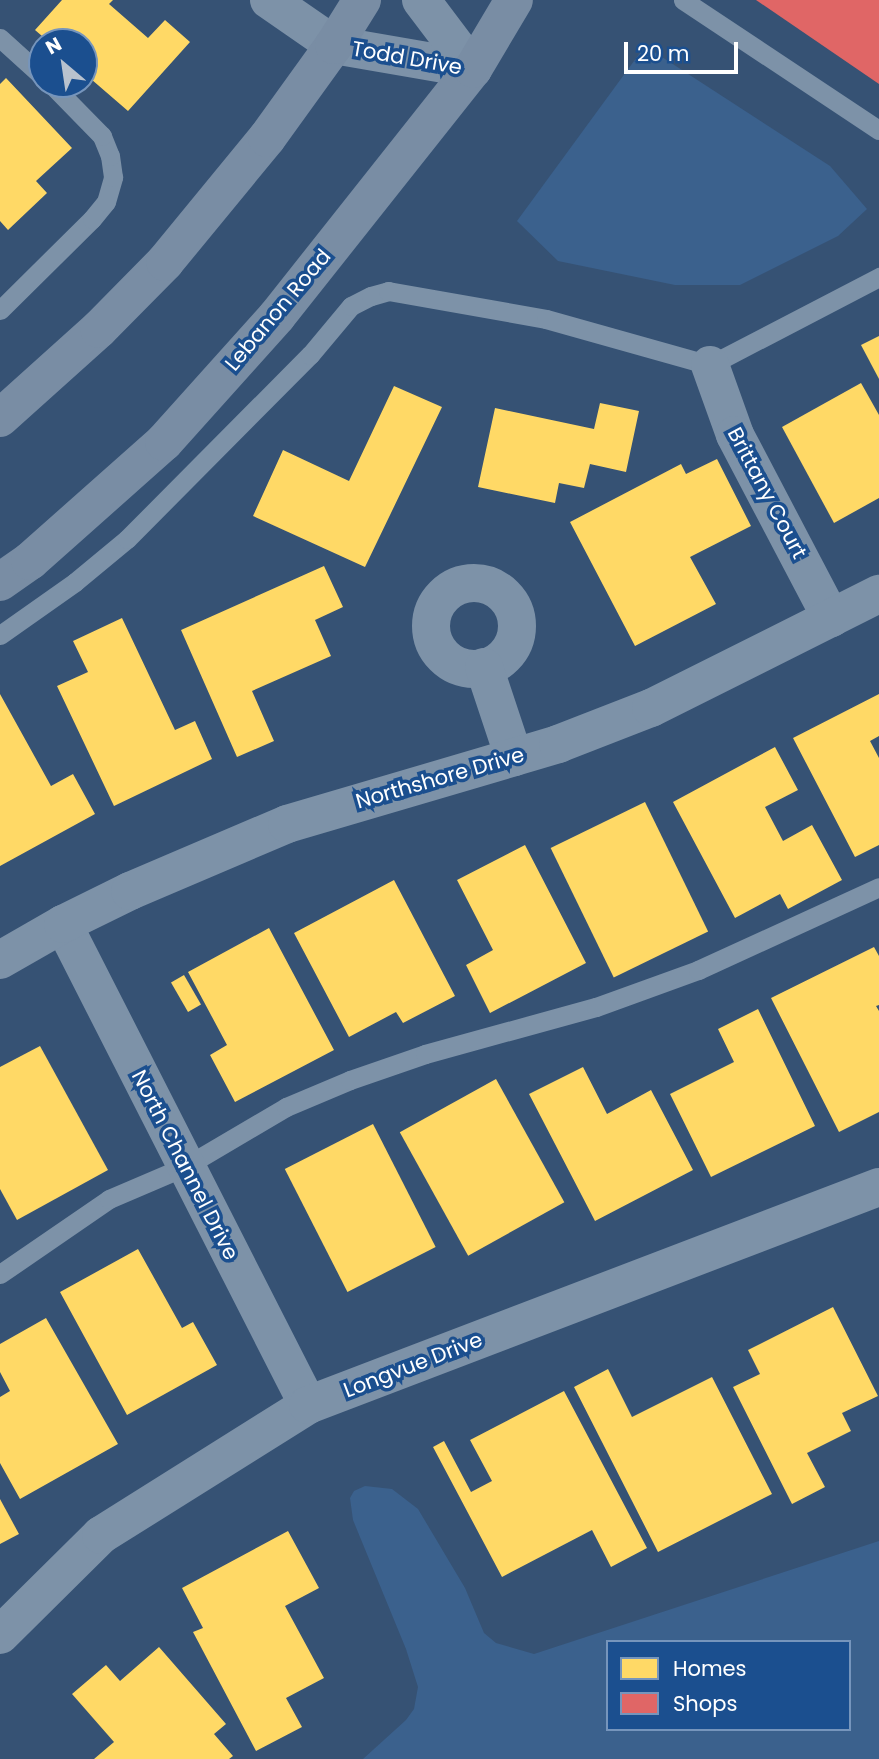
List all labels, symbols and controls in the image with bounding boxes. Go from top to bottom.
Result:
north arrow [28,28,98,98]
scale bar [627,28,741,72]
text: N [41,31,66,61]
street label: Todd Drive [350,36,464,80]
text: 20 m [637,39,690,68]
street label: Lebanon Road [220,244,336,376]
street label: Brittany Court [722,423,812,563]
street label: Northshore Drive [353,742,527,814]
street label: North Channel Drive [126,1066,244,1264]
street label: Longvue Drive [340,1327,486,1403]
legend [606,1640,851,1731]
text: Homes [673,1654,747,1683]
text: Shops [673,1689,737,1718]

